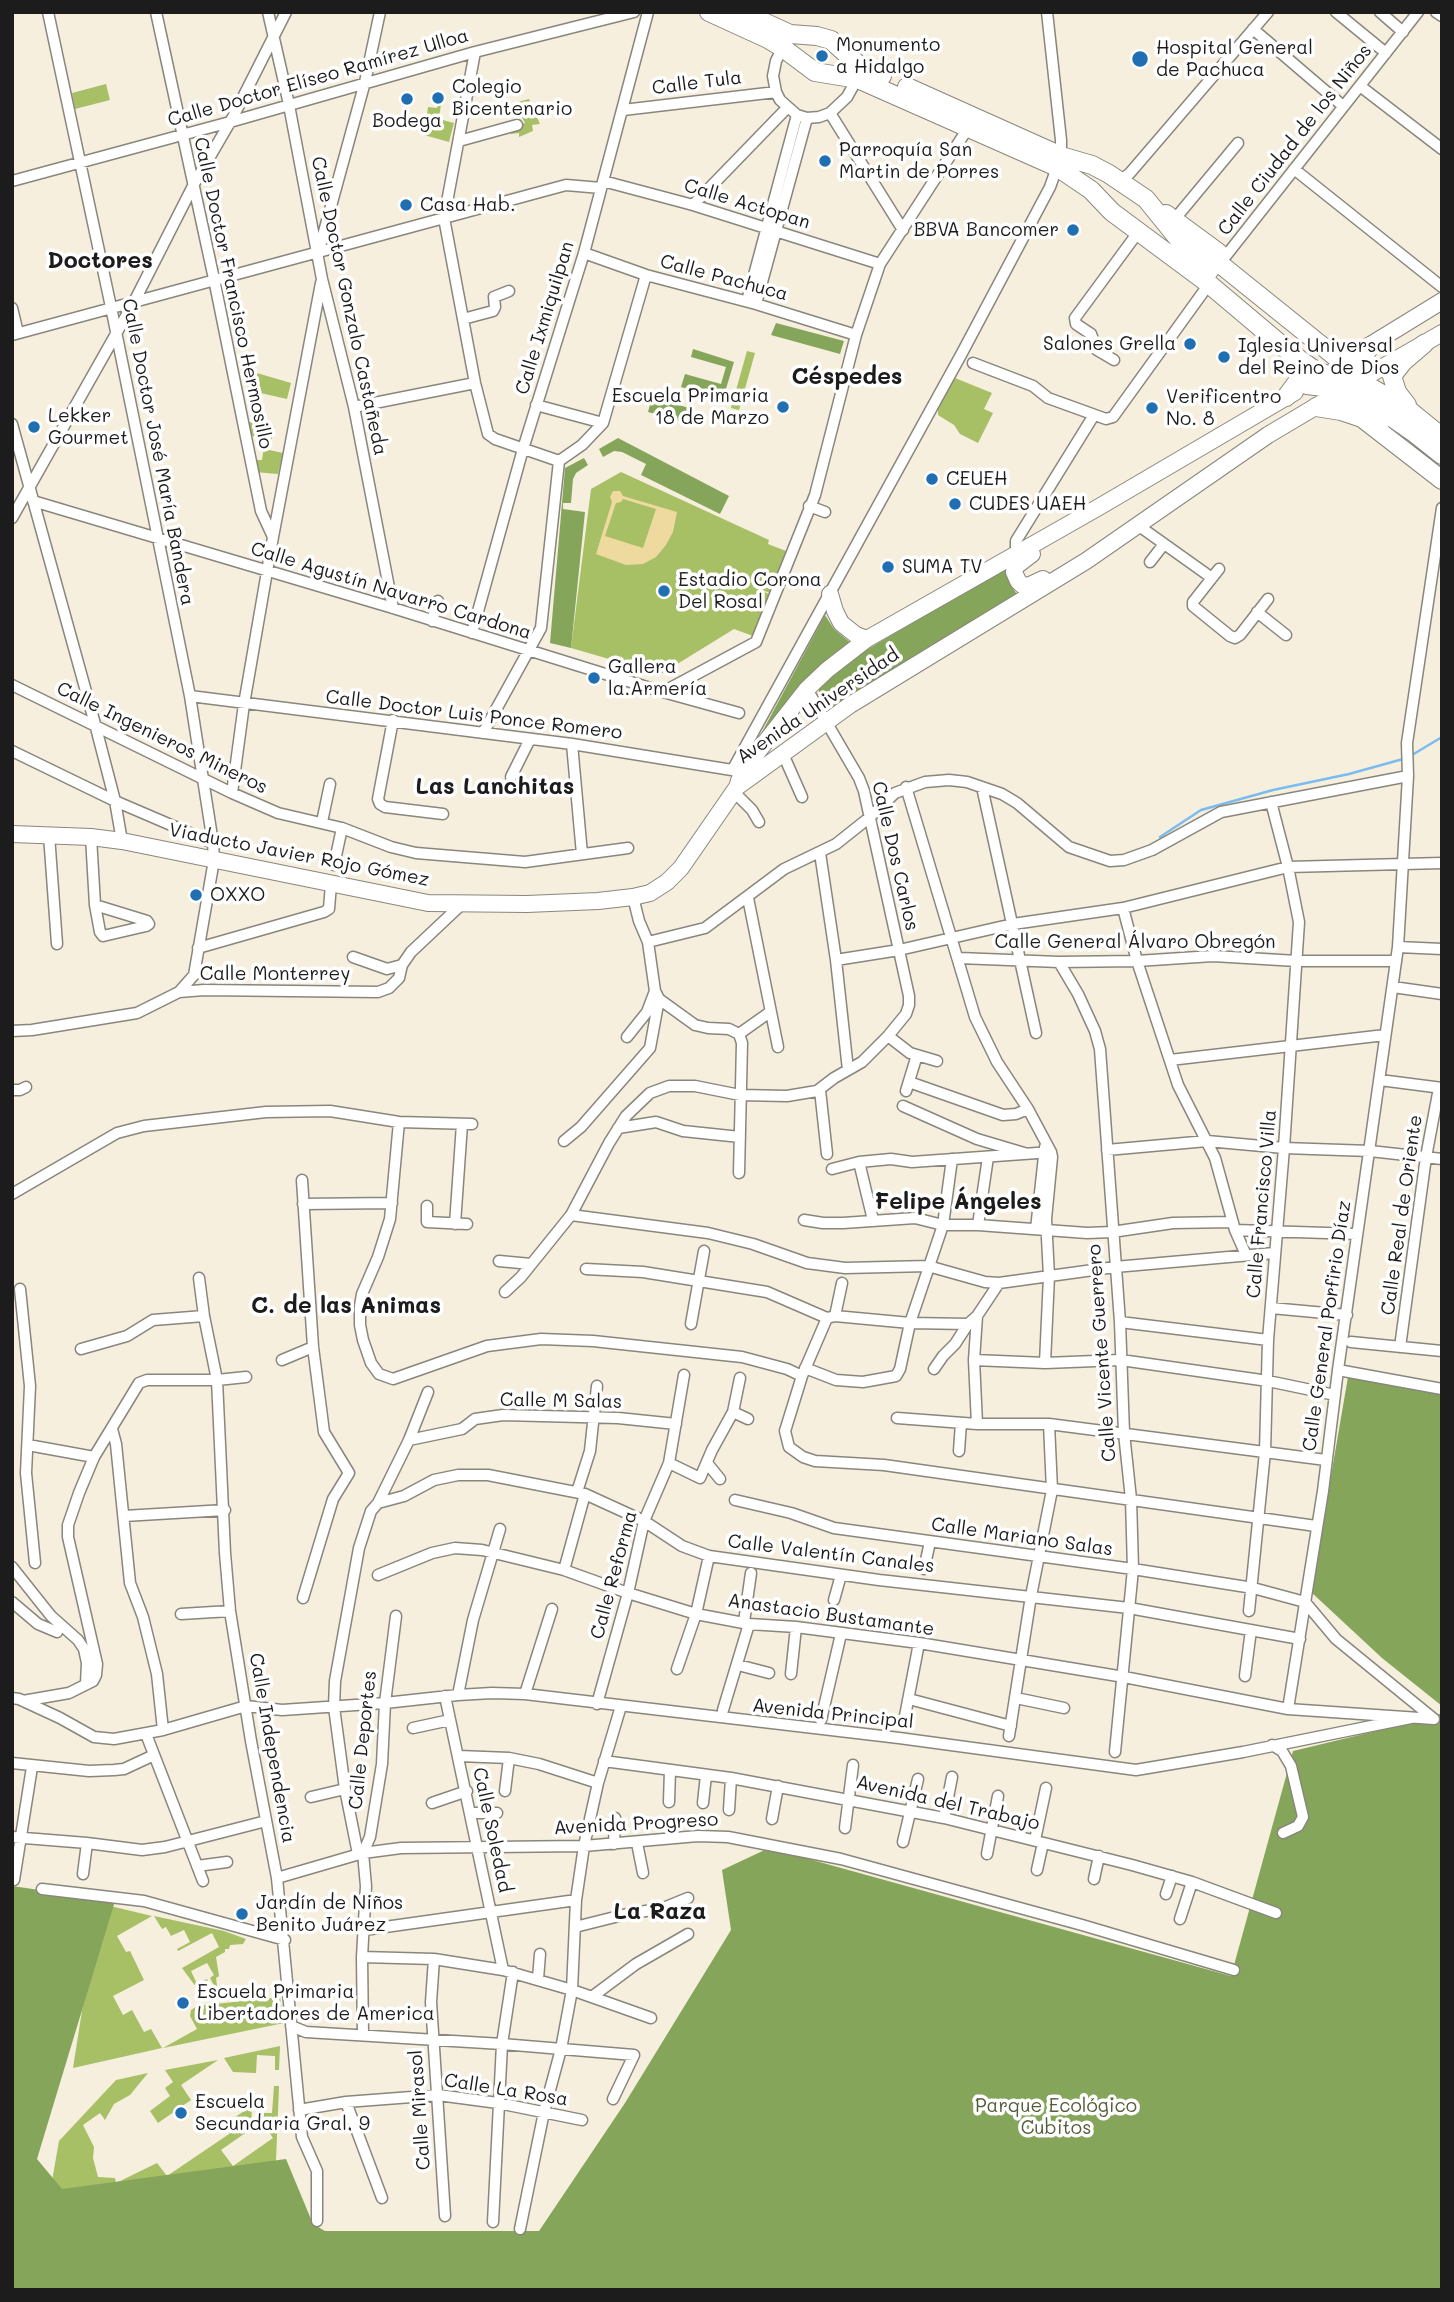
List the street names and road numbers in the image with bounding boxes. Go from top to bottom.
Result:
street label: Calle Doctor Elíseo Ramírez Ulloa [165,24,471,132]
street label: Calle Ciudad de los Niños [1213,40,1377,240]
street label: Calle Tula [651,66,743,100]
street label: Calle Doctor Francisco Hermosillo [189,135,277,451]
street label: Calle Doctor Gonzalo Castañeda [306,155,392,457]
street label: Calle Actopan [681,174,813,234]
street label: Calle Ixmiquilpan [511,239,579,397]
street label: Calle Pachuca [658,250,790,306]
street label: Calle Doctor José María Bandera [117,297,199,607]
street label: Calle Agustín Navarro Cardona [248,537,534,645]
street label: Avenida Universidad [733,643,903,769]
street label: Calle Ingenieros Mineros [53,677,271,799]
street label: Calle Doctor Luis Ponce Romero [324,685,624,745]
street label: Calle Dos Carlos [867,779,923,933]
street label: Viaducto Javier Rojo Gómez [167,819,431,891]
street label: Calle General Álvaro Obregón [994,931,1276,953]
street label: Calle Monterrey [200,963,350,985]
street label: Calle Francisco Villa [1242,1109,1282,1299]
street label: Calle Real de Oriente [1377,1113,1427,1317]
street label: Calle General Porfirio Díaz [1298,1199,1356,1453]
street label: Calle Vicente Guerrero [1083,1243,1121,1463]
street label: Calle M Salas [500,1389,622,1413]
street label: Calle Reforma [586,1508,642,1642]
street label: Calle Mariano Salas [930,1513,1114,1561]
street label: Calle Valentín Canales [726,1530,936,1578]
street label: Anastacio Bustamante [726,1589,936,1641]
street label: Calle Independencia [244,1651,300,1845]
street label: Calle Deportes [344,1669,382,1811]
street label: Avenida Principal [751,1694,915,1734]
street label: Calle Soledad [468,1765,516,1895]
street label: Avenida del Trabajo [854,1771,1042,1835]
street label: Avenida Progreso [553,1808,719,1840]
street label: Calle Mirasol [404,2049,436,2171]
street label: Calle La Rosa [442,2069,570,2111]

